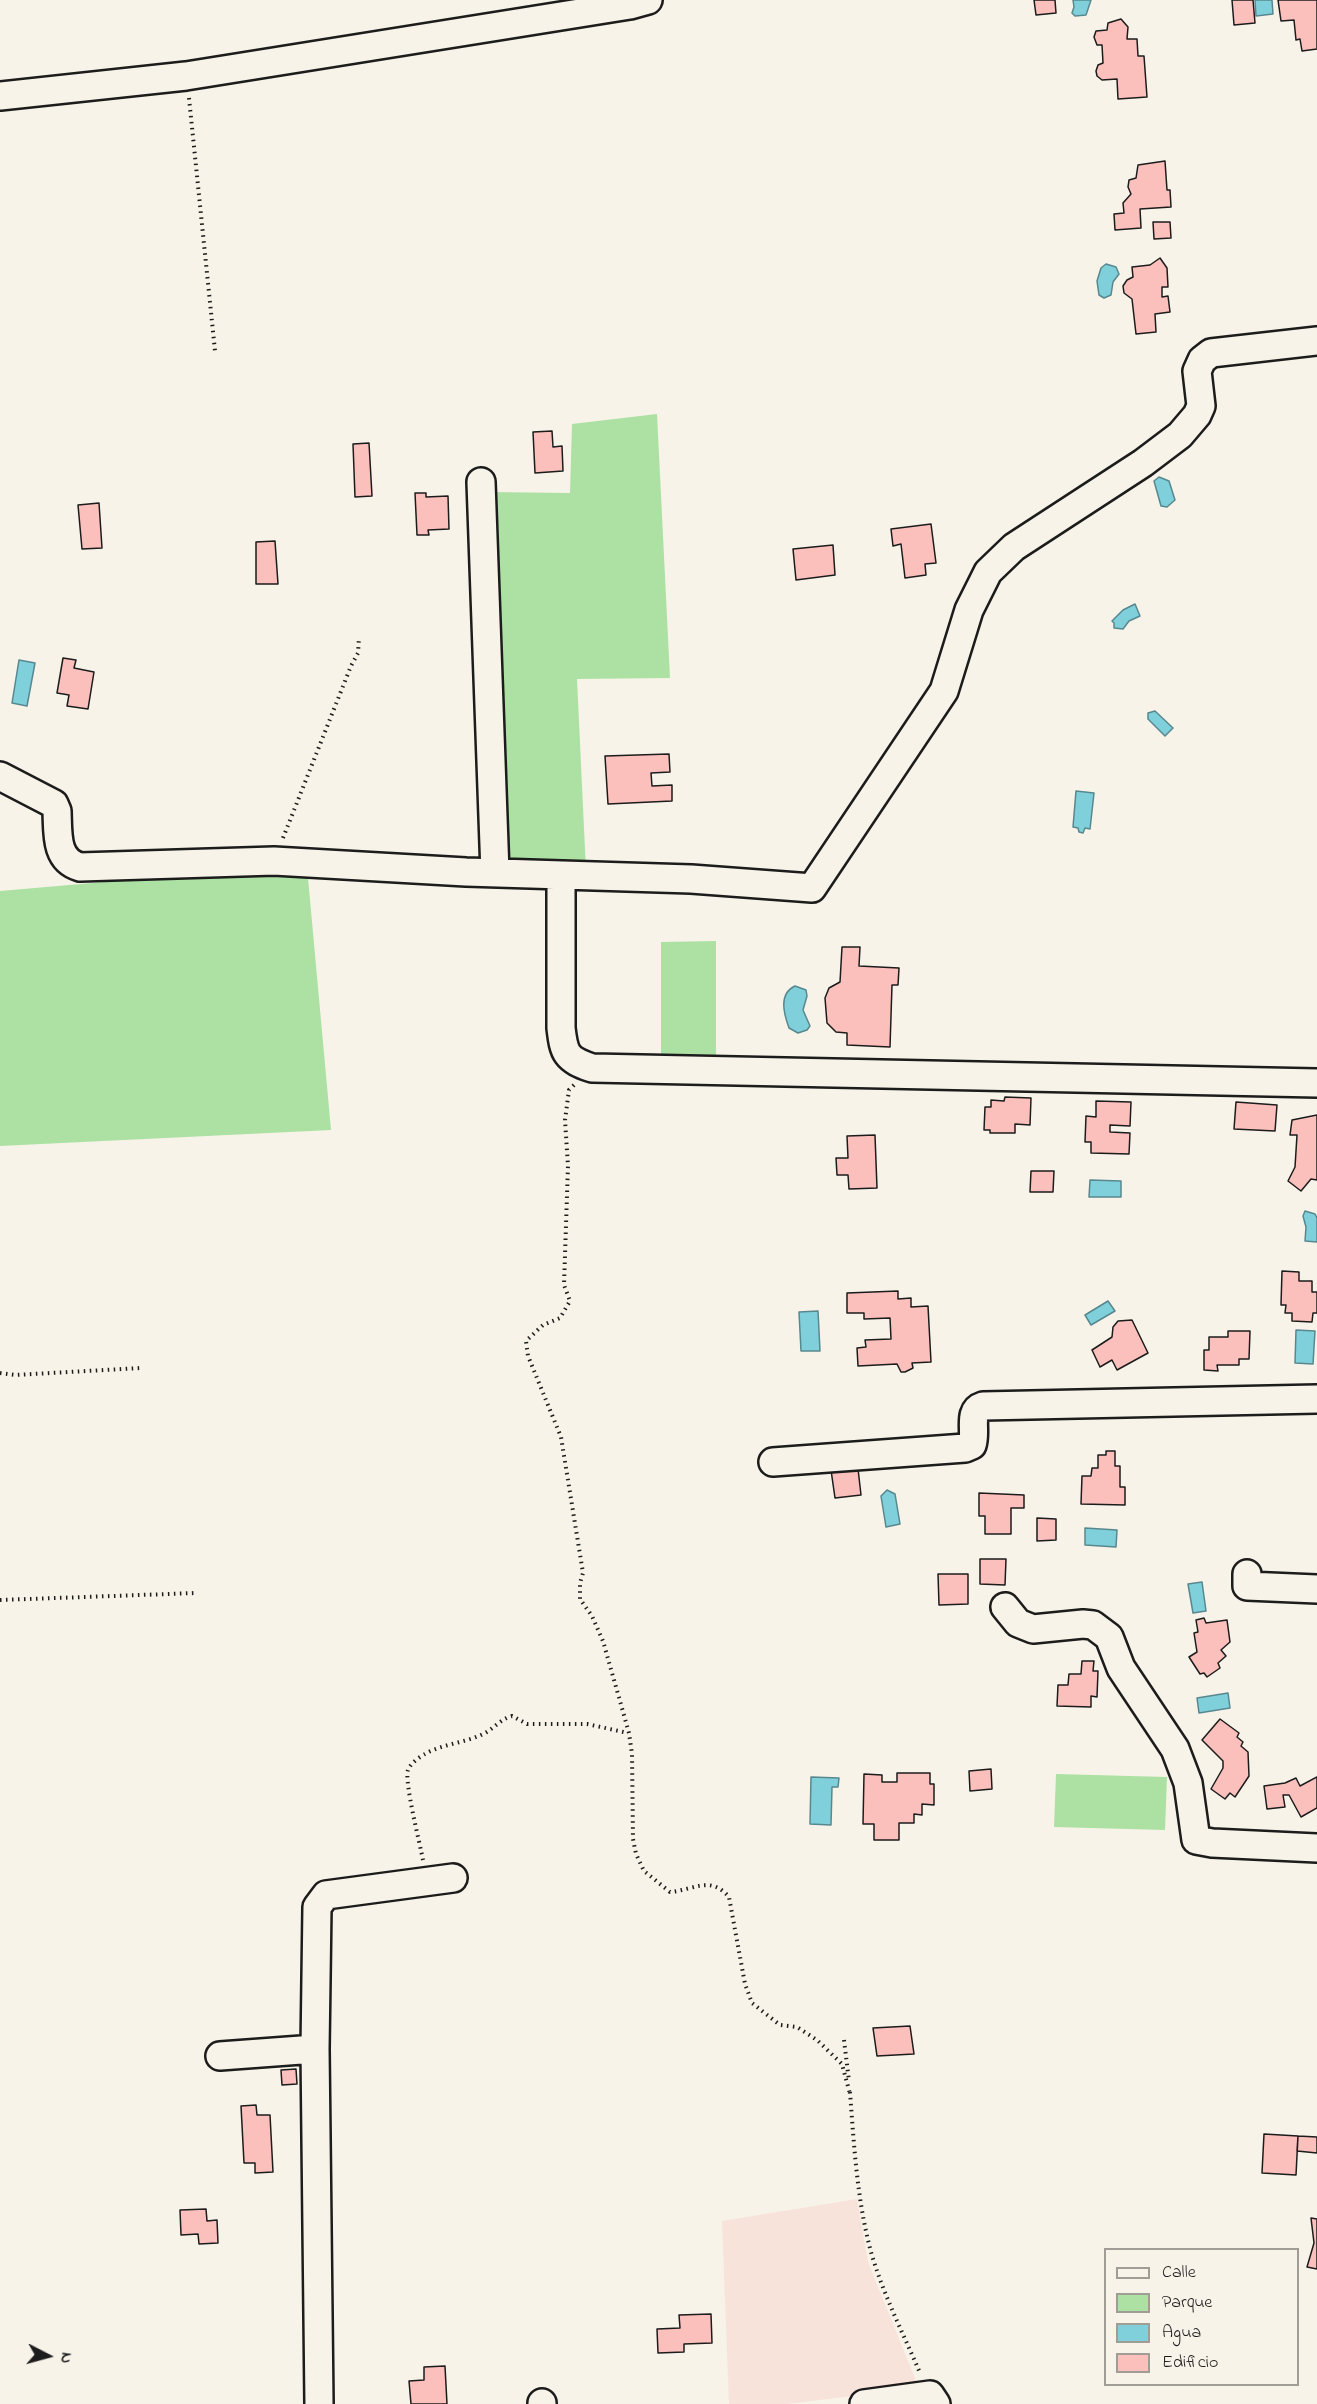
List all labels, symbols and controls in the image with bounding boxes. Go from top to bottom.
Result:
legend [1104,2248,1299,2386]
text: Calle [1162,2260,1196,2286]
text: Parque [1162,2290,1212,2316]
text: Agua [1162,2320,1201,2346]
north arrow [18,2326,78,2386]
text: Edificio [1162,2350,1218,2376]
text: N [53,2351,78,2365]

